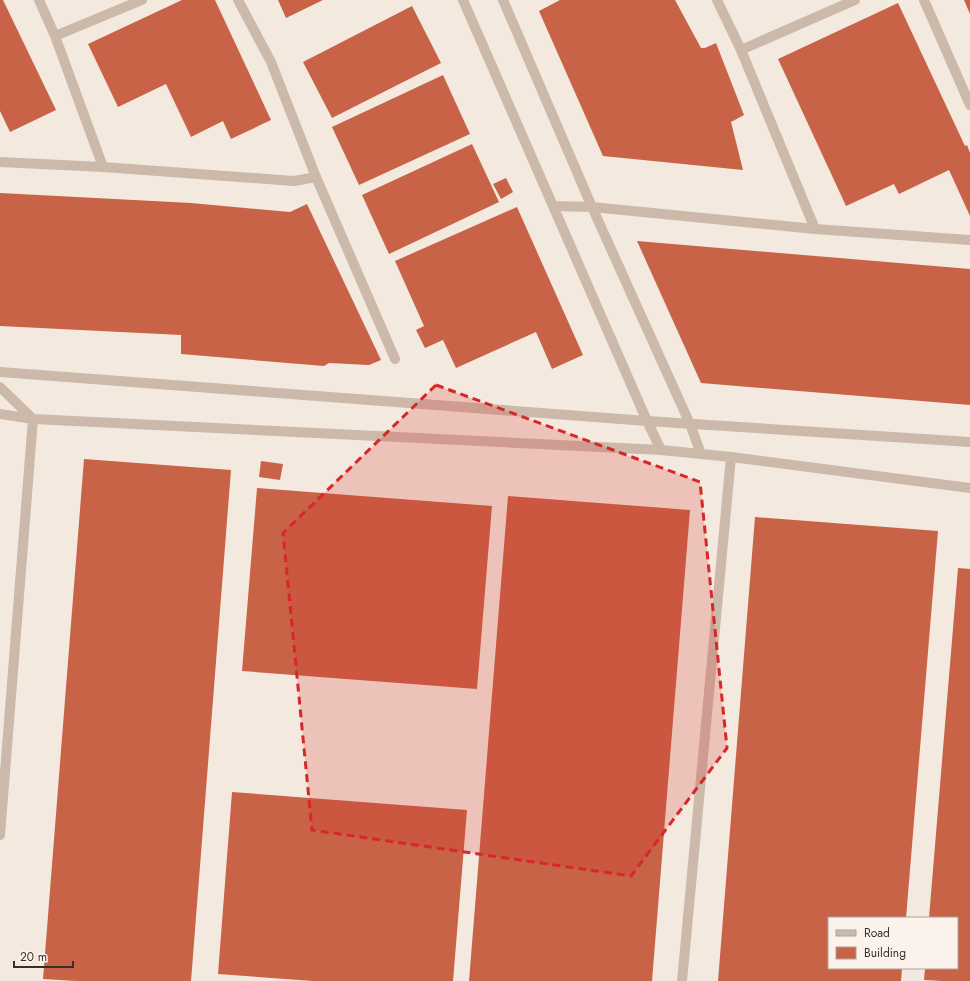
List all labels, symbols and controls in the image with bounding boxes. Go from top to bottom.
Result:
legend [828,917,958,969]
text: Road [864,924,890,942]
scale bar [14,943,73,969]
text: Building [864,944,906,962]
text: 20 m [20,948,47,966]

